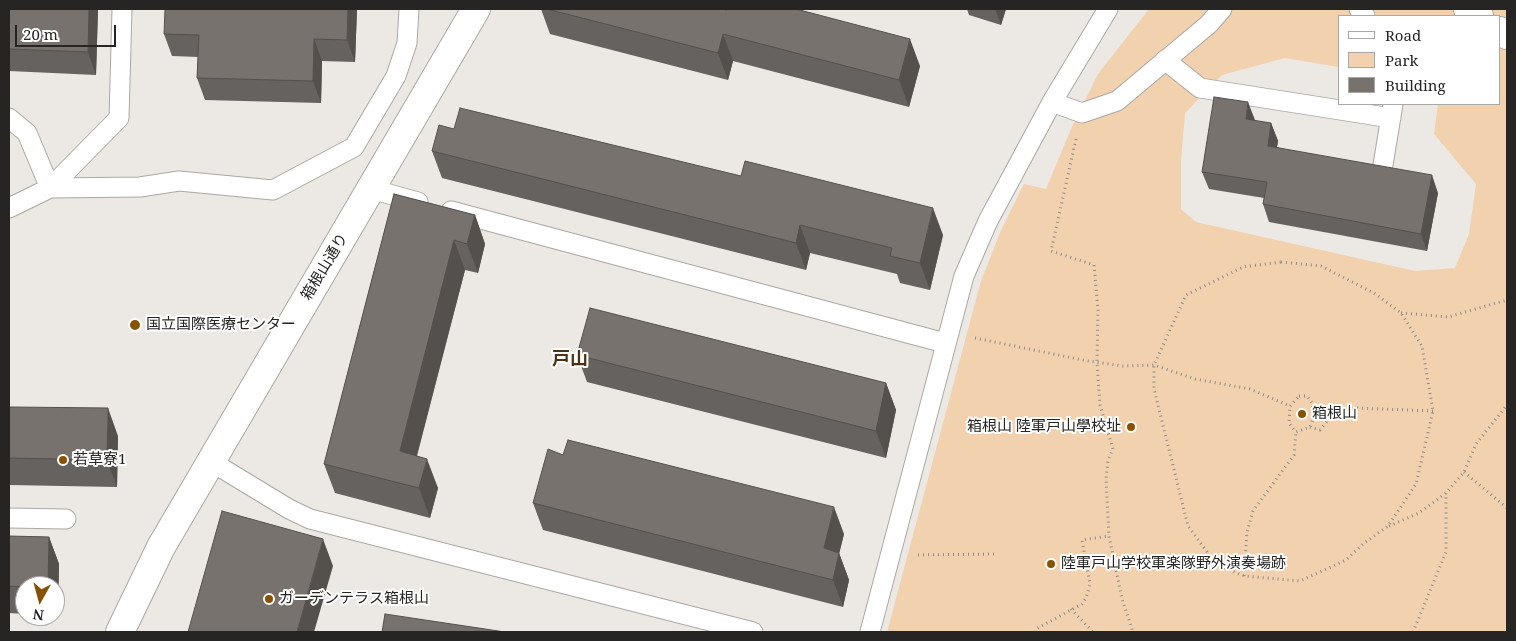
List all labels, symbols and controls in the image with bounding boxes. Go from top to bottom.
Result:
scale bar [18,15,119,47]
legend [1338,15,1501,105]
text: 20 m [23,24,58,44]
text: Road [1385,25,1421,45]
text: Park [1385,50,1418,70]
text: Building [1385,75,1446,95]
street label: 箱根山通り [298,230,352,304]
place label: 国立国際医療センター [146,316,296,334]
marker: 国立国際医療センター [128,318,142,332]
district label: 戸山 [552,349,588,371]
place label: 箱根山 [1312,405,1357,423]
marker: 箱根山 [1296,408,1308,420]
place label: 箱根山 陸軍戸山學校址 [967,418,1121,436]
marker: 箱根山 陸軍戸山學校址 [1125,421,1137,433]
place label: 若草寮1 [73,451,126,469]
marker: 若草寮1 [57,454,69,466]
place label: 陸軍戸山学校軍楽隊野外演奏場跡 [1061,555,1286,573]
marker: 陸軍戸山学校軍楽隊野外演奏場跡 [1045,558,1057,570]
north arrow [15,576,65,626]
place label: ガーデンテラス箱根山 [279,590,429,608]
marker: ガーデンテラス箱根山 [263,593,275,605]
text: N [32,605,45,625]

